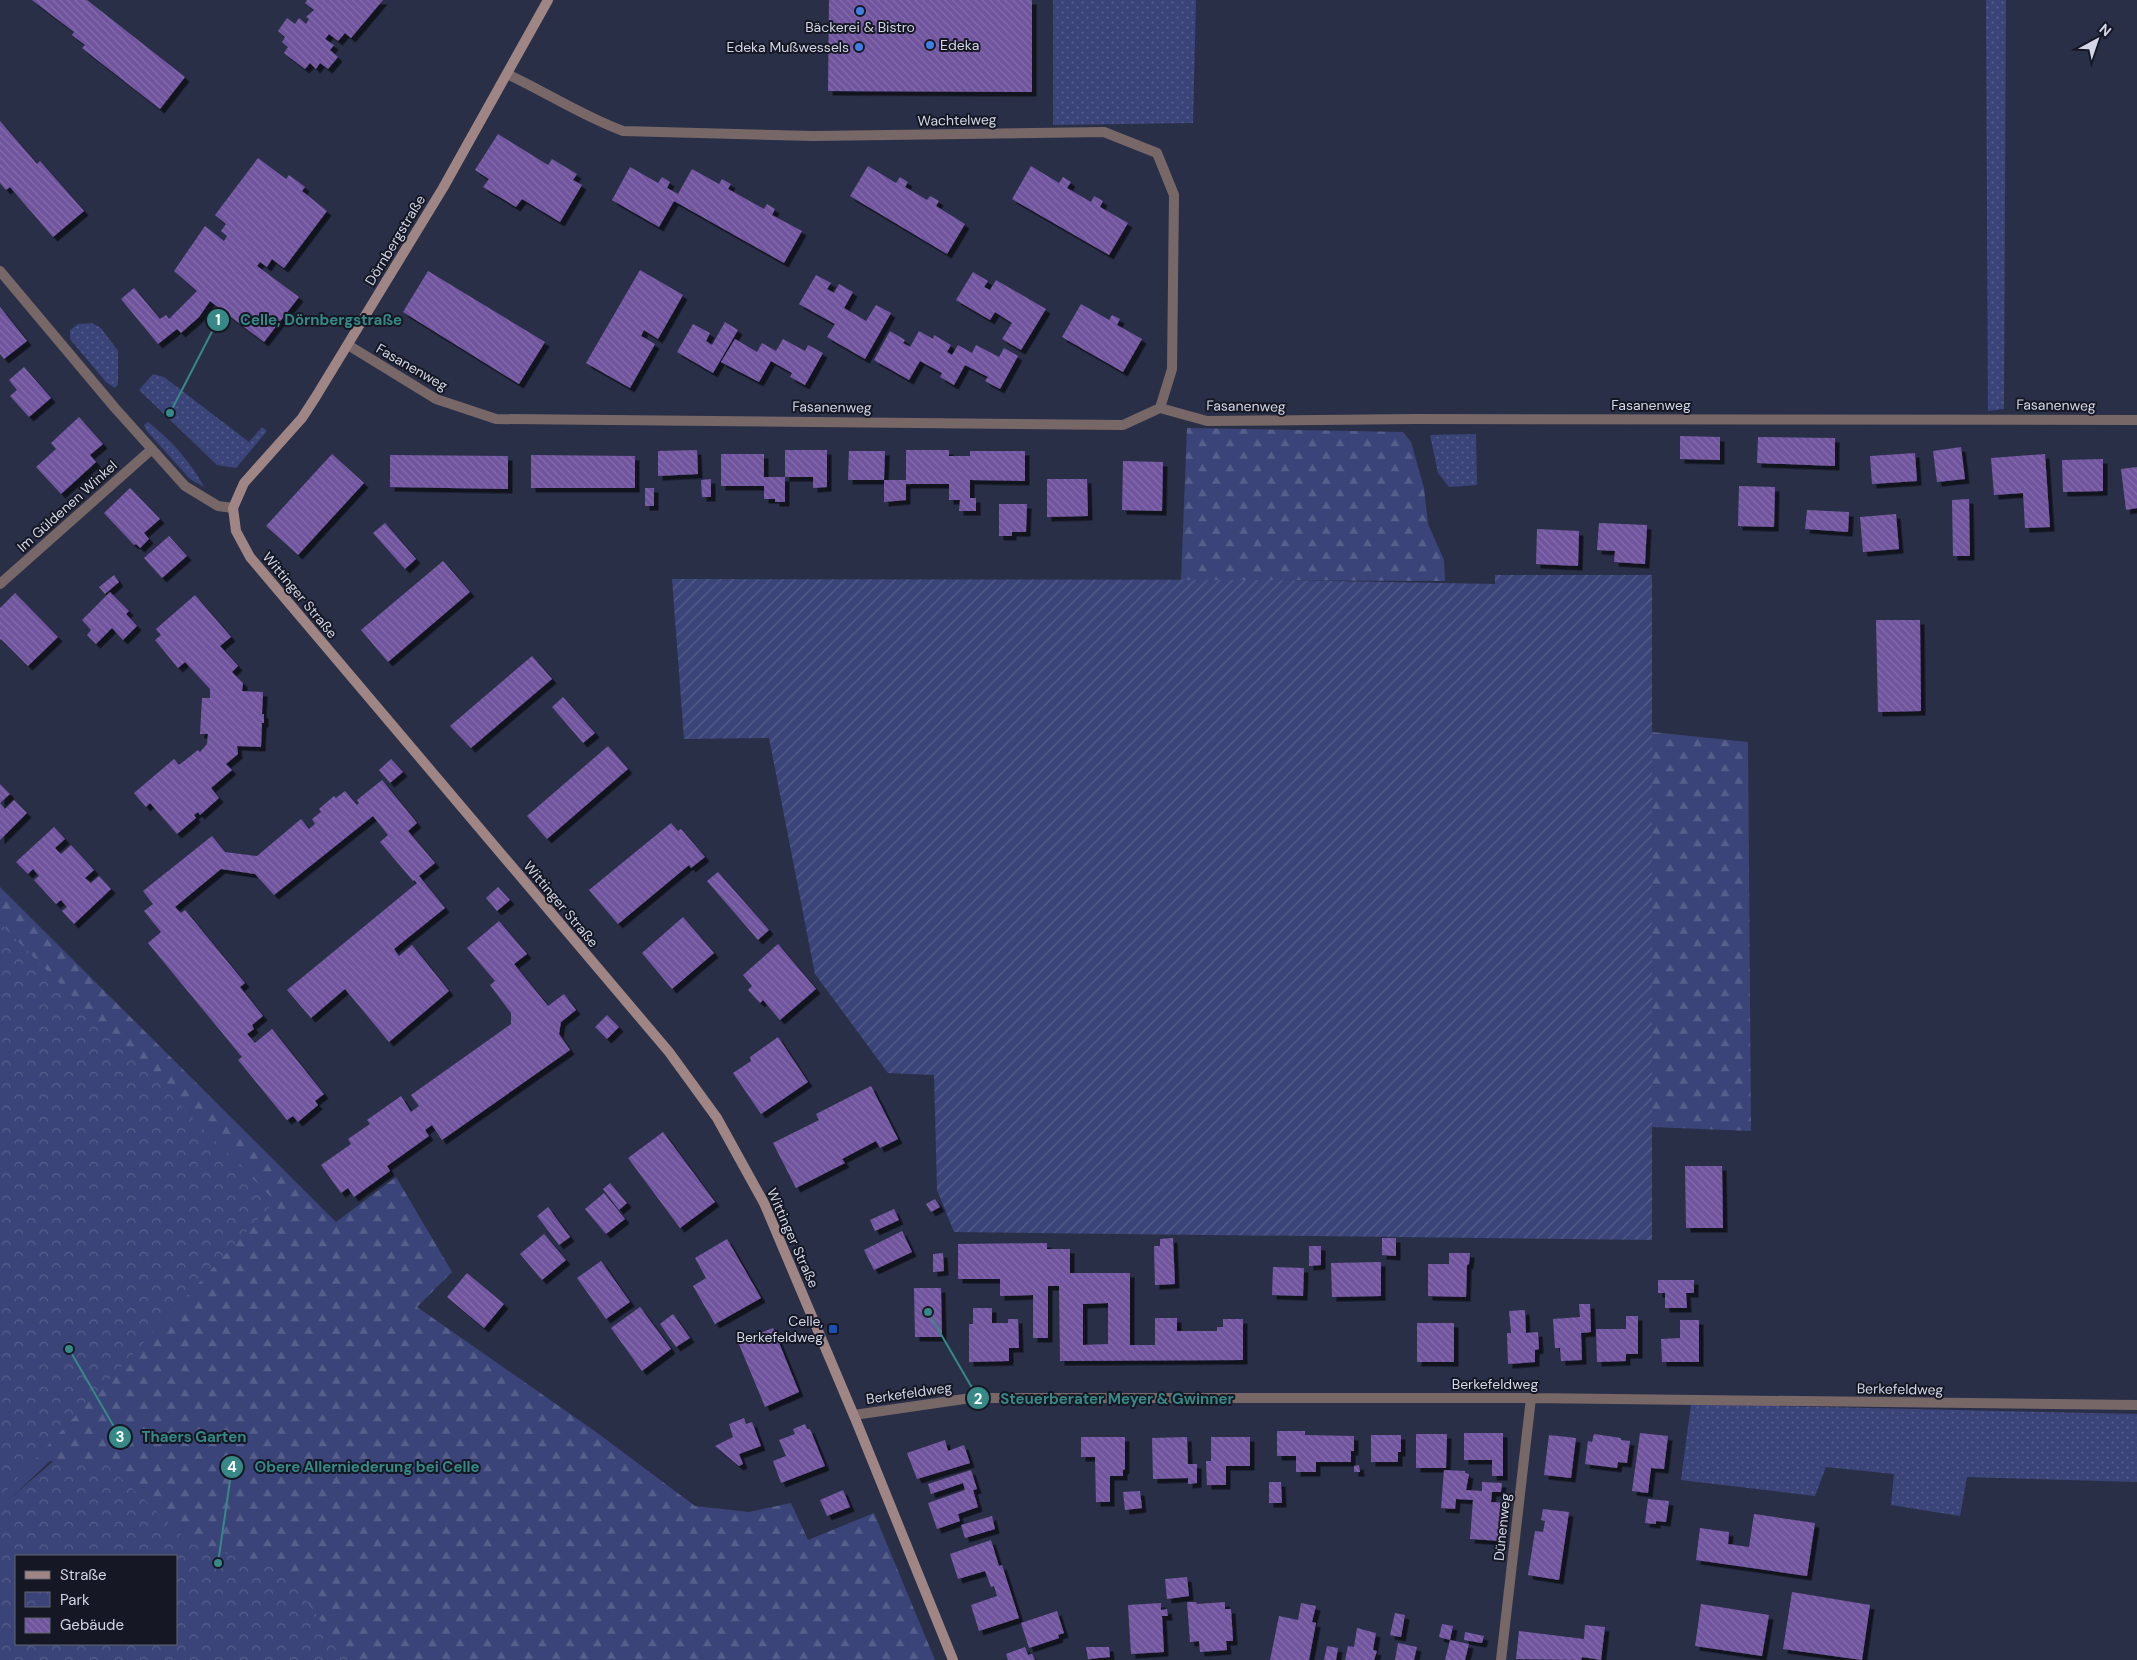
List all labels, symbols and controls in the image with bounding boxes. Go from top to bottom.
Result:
marker: Bäckerei & Bistro [854,5,866,17]
north arrow [2072,15,2122,65]
place label: Bäckerei & Bistro [805,18,915,36]
text: N [2096,20,2115,40]
place label: Edeka [940,36,979,54]
place label: Edeka Mußwessels [726,38,849,56]
marker: Edeka [924,39,936,51]
marker: Edeka Mußwessels [853,41,865,53]
street label: Wachtelweg [917,110,997,130]
street label: Dörnbergstraße [361,191,429,289]
callout: Celle, Dörnbergstraße [205,305,412,335]
text: 1 [215,310,221,330]
text: Celle, Dörnbergstraße [240,310,402,330]
street label: Fasanenweg [373,339,451,395]
street label: Fasanenweg [2016,395,2096,415]
street label: Fasanenweg [1206,396,1286,416]
street label: Fasanenweg [1611,396,1691,414]
street label: Fasanenweg [792,397,872,417]
street label: Im Güldenen Winkel [13,456,121,556]
street label: Wittinger Straße [259,548,341,642]
street label: Wittinger Straße [520,857,602,951]
street label: Wittinger Straße [763,1185,823,1291]
place label: Celle, Berkefeldweg [736,1312,823,1346]
marker: Celle, Berkefeldweg [827,1323,839,1335]
street label: Berkefeldweg [1452,1375,1538,1393]
street label: Berkefeldweg [865,1378,953,1408]
street label: Berkefeldweg [1857,1379,1944,1399]
callout: Steuerberater Meyer & Gwinner [966,1383,1244,1413]
text: 2 [974,1389,983,1409]
text: Steuerberater Meyer & Gwinner [1000,1389,1234,1409]
callout: Thaers Garten [107,1422,257,1452]
text: 3 [115,1427,125,1447]
text: Thaers Garten [142,1427,246,1447]
callout: Obere Allerniederung bei Celle [220,1452,490,1482]
text: 4 [227,1457,237,1477]
text: Obere Allerniederung bei Celle [255,1457,479,1477]
street label: Dünenweg [1490,1492,1515,1562]
legend [15,1555,178,1645]
text: Straße [60,1565,107,1585]
text: Park [60,1590,90,1610]
text: Gebäude [60,1615,124,1635]

